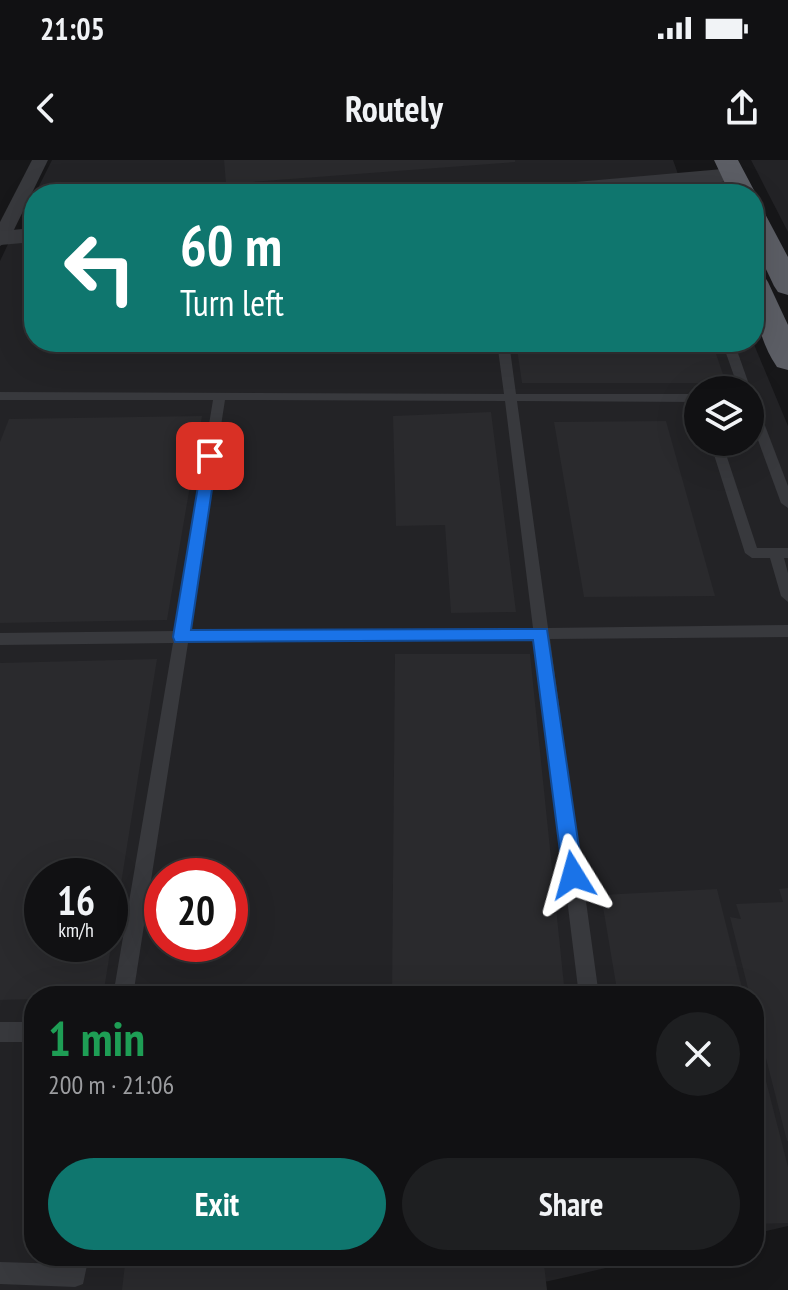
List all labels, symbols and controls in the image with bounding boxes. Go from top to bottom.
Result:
text: 21:05 [40,9,105,48]
text: Routely [345,85,443,132]
icon: back [24,86,68,130]
icon: share [720,86,764,130]
text: 60 m [180,209,282,281]
icon: left [48,216,152,320]
text: Turn left [180,279,284,326]
map controls [684,376,764,456]
button: layers [684,376,764,456]
pin [176,422,244,490]
icon: arrive [188,434,232,478]
position arrow [531,833,615,917]
speed limit sign: 20 [144,858,248,962]
text: 16 [57,874,95,926]
text: km/h [58,917,94,943]
text: 1 min [48,1007,145,1069]
button: close [656,1012,740,1096]
text: 200 m · 21:06 [48,1068,174,1101]
button: Exit [48,1158,386,1250]
button: Share [402,1158,740,1250]

